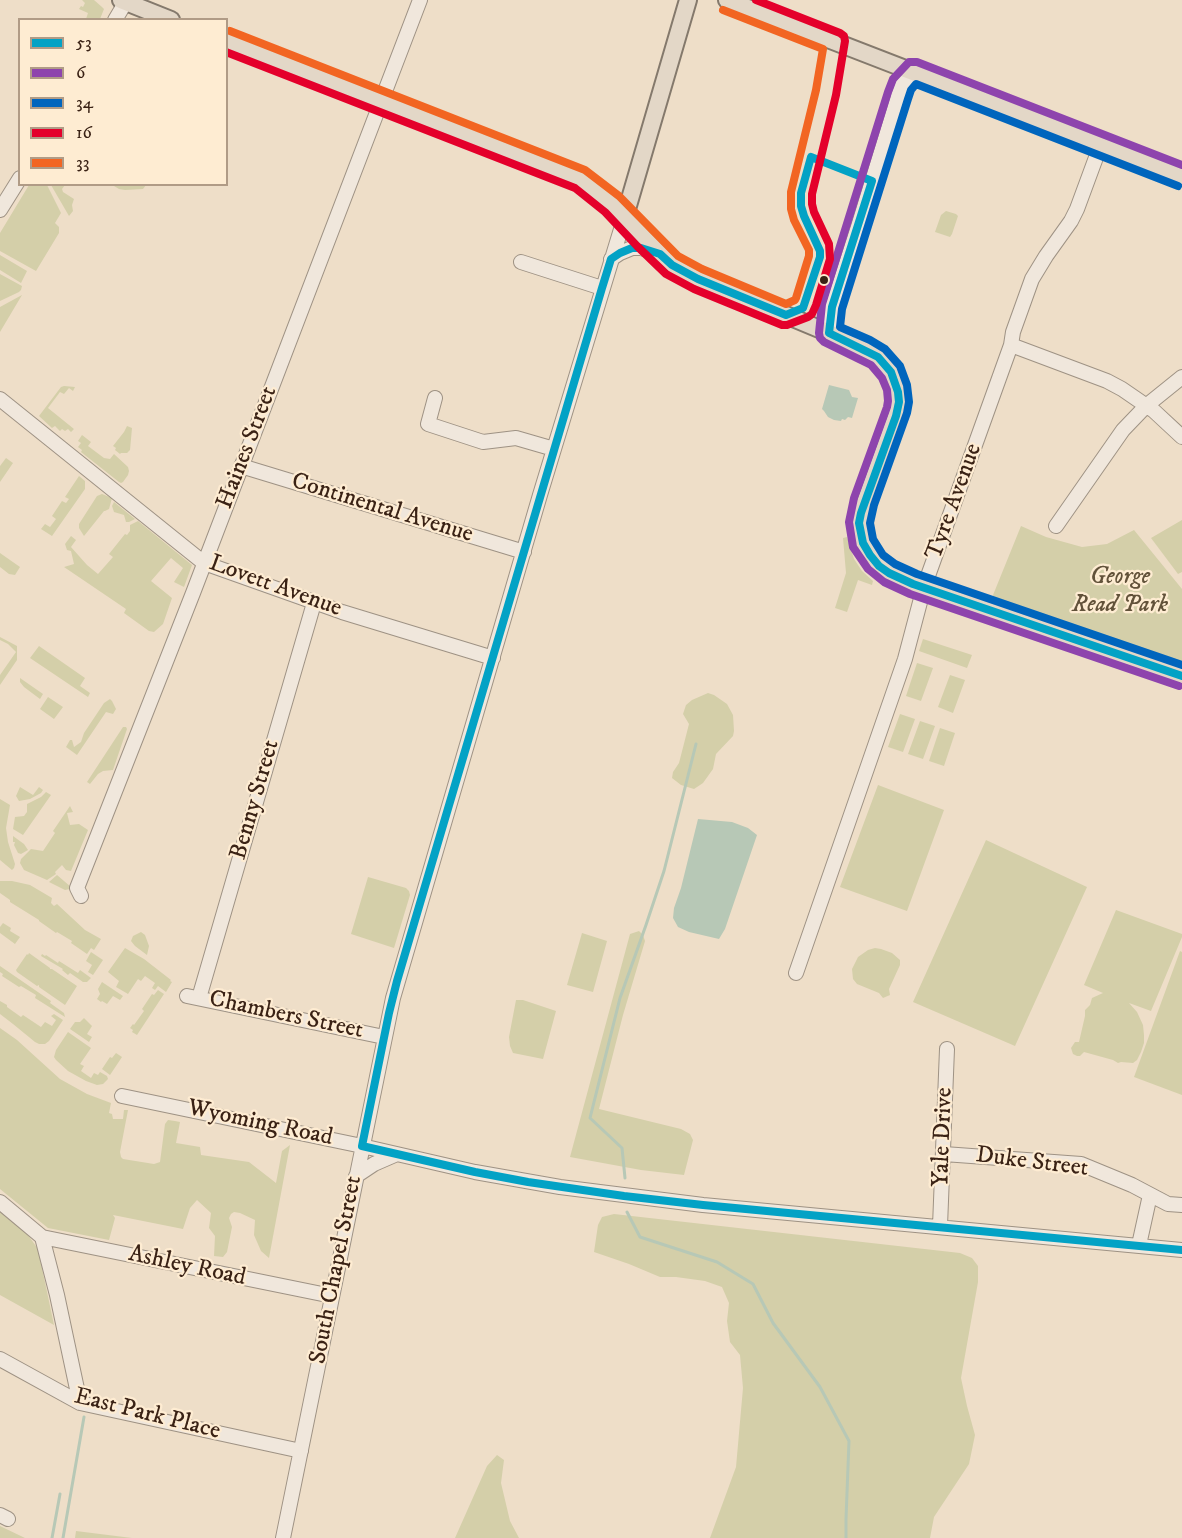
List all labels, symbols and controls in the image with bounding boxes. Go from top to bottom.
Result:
legend [18,18,228,186]
text: 53 [76,32,92,54]
text: 6 [76,62,85,84]
text: 34 [76,92,93,114]
text: 16 [76,122,92,144]
text: 33 [76,152,89,174]
unlabelled marker [818,274,830,286]
street label: Haines Street [211,383,285,513]
street label: Tyre Avenue [921,440,989,564]
street label: Continental Avenue [288,468,476,550]
street label: Lovett Avenue [205,550,345,624]
park label: George Read Park [1072,564,1168,620]
street label: Benny Street [225,737,287,863]
street label: Chambers Street [206,986,366,1046]
street label: Yale Drive [928,1087,960,1187]
street label: Wyoming Road [185,1095,335,1153]
street label: Duke Street [974,1142,1090,1184]
street label: South Chapel Street [305,1173,369,1367]
street label: Ashley Road [126,1241,248,1293]
street label: East Park Place [71,1383,223,1447]

